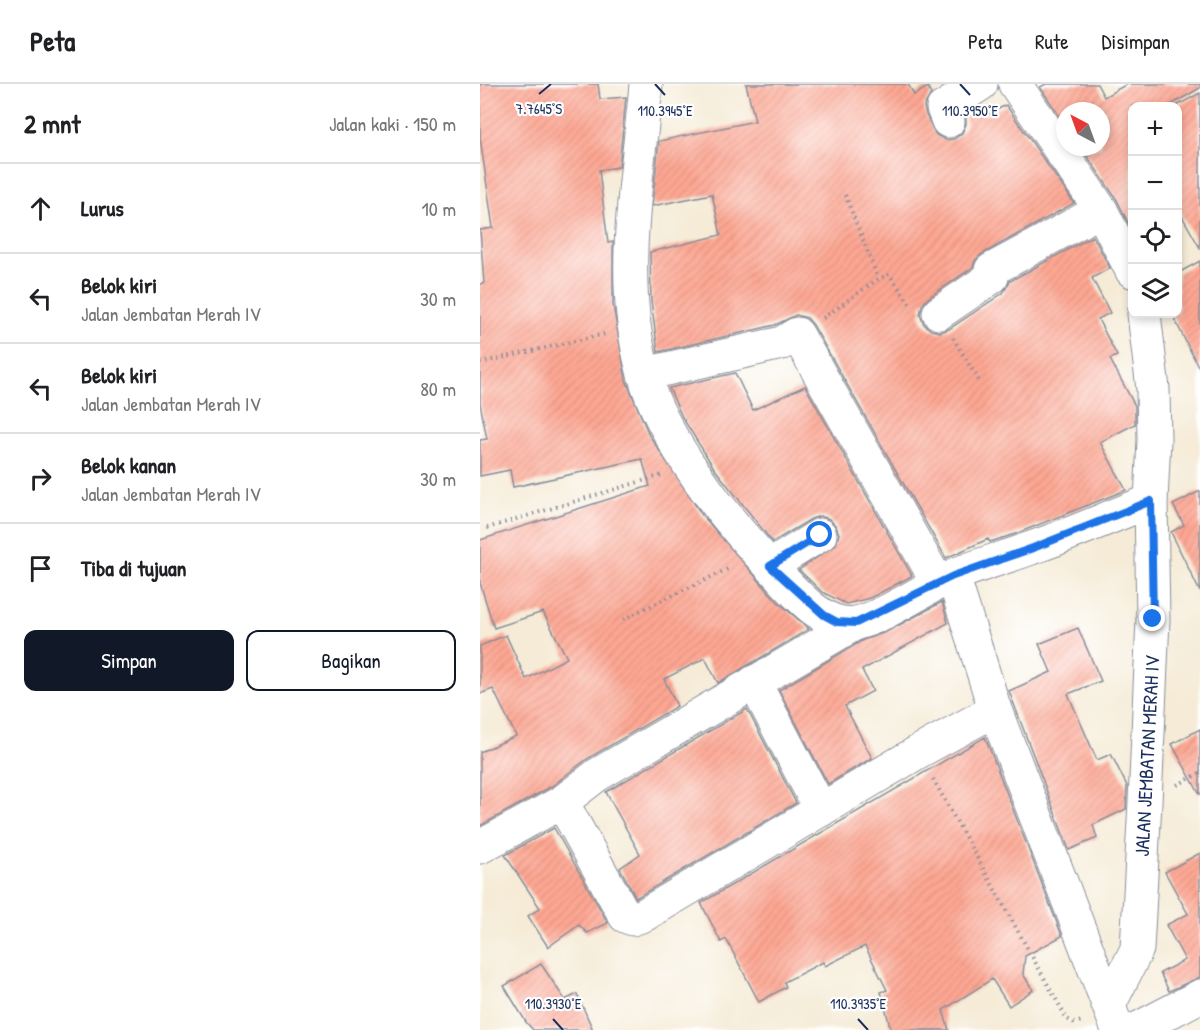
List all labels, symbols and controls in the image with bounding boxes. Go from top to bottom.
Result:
text: Peta [30,22,75,60]
text: Peta [968,27,1002,56]
text: Rute [1035,27,1069,56]
text: Disimpan [1102,27,1170,56]
text: 7.7645°S [516,98,562,119]
text: 110.3945°E [637,100,693,121]
text: 110.3950°E [942,100,998,121]
north arrow [1056,102,1110,156]
map controls [1128,102,1182,318]
button: + [1128,102,1182,156]
text: 2 mnt [24,106,81,141]
text: Jalan kaki · 150 m [329,110,456,137]
button: − [1128,156,1182,210]
icon: ahead [24,192,57,225]
text: Lurus [81,193,124,223]
text: 10 m [422,195,456,222]
button: locate [1128,210,1182,264]
button: layers [1128,264,1182,318]
text: Belok kiri [81,270,157,300]
icon: left [24,282,57,315]
text: 30 m [420,285,456,312]
text: Jalan Jembatan Merah IV [81,300,261,327]
text: Belok kiri [81,360,157,390]
icon: left [24,372,57,405]
text: 80 m [420,375,456,402]
text: Jalan Jembatan Merah IV [81,390,261,417]
text: Belok kanan [81,450,176,480]
icon: right [24,462,57,495]
text: 30 m [420,465,456,492]
text: Jalan Jembatan Merah IV [81,480,261,507]
route start [806,521,832,547]
icon: arrive [24,552,57,585]
text: Tiba di tujuan [81,553,186,583]
route end [1139,605,1165,631]
button: Simpan [24,630,234,691]
button: Bagikan [246,630,456,691]
street label: JALAN JEMBATAN MERAH IV [1128,654,1165,857]
text: 110.3930°E [525,993,582,1014]
text: 110.3935°E [830,993,886,1014]

